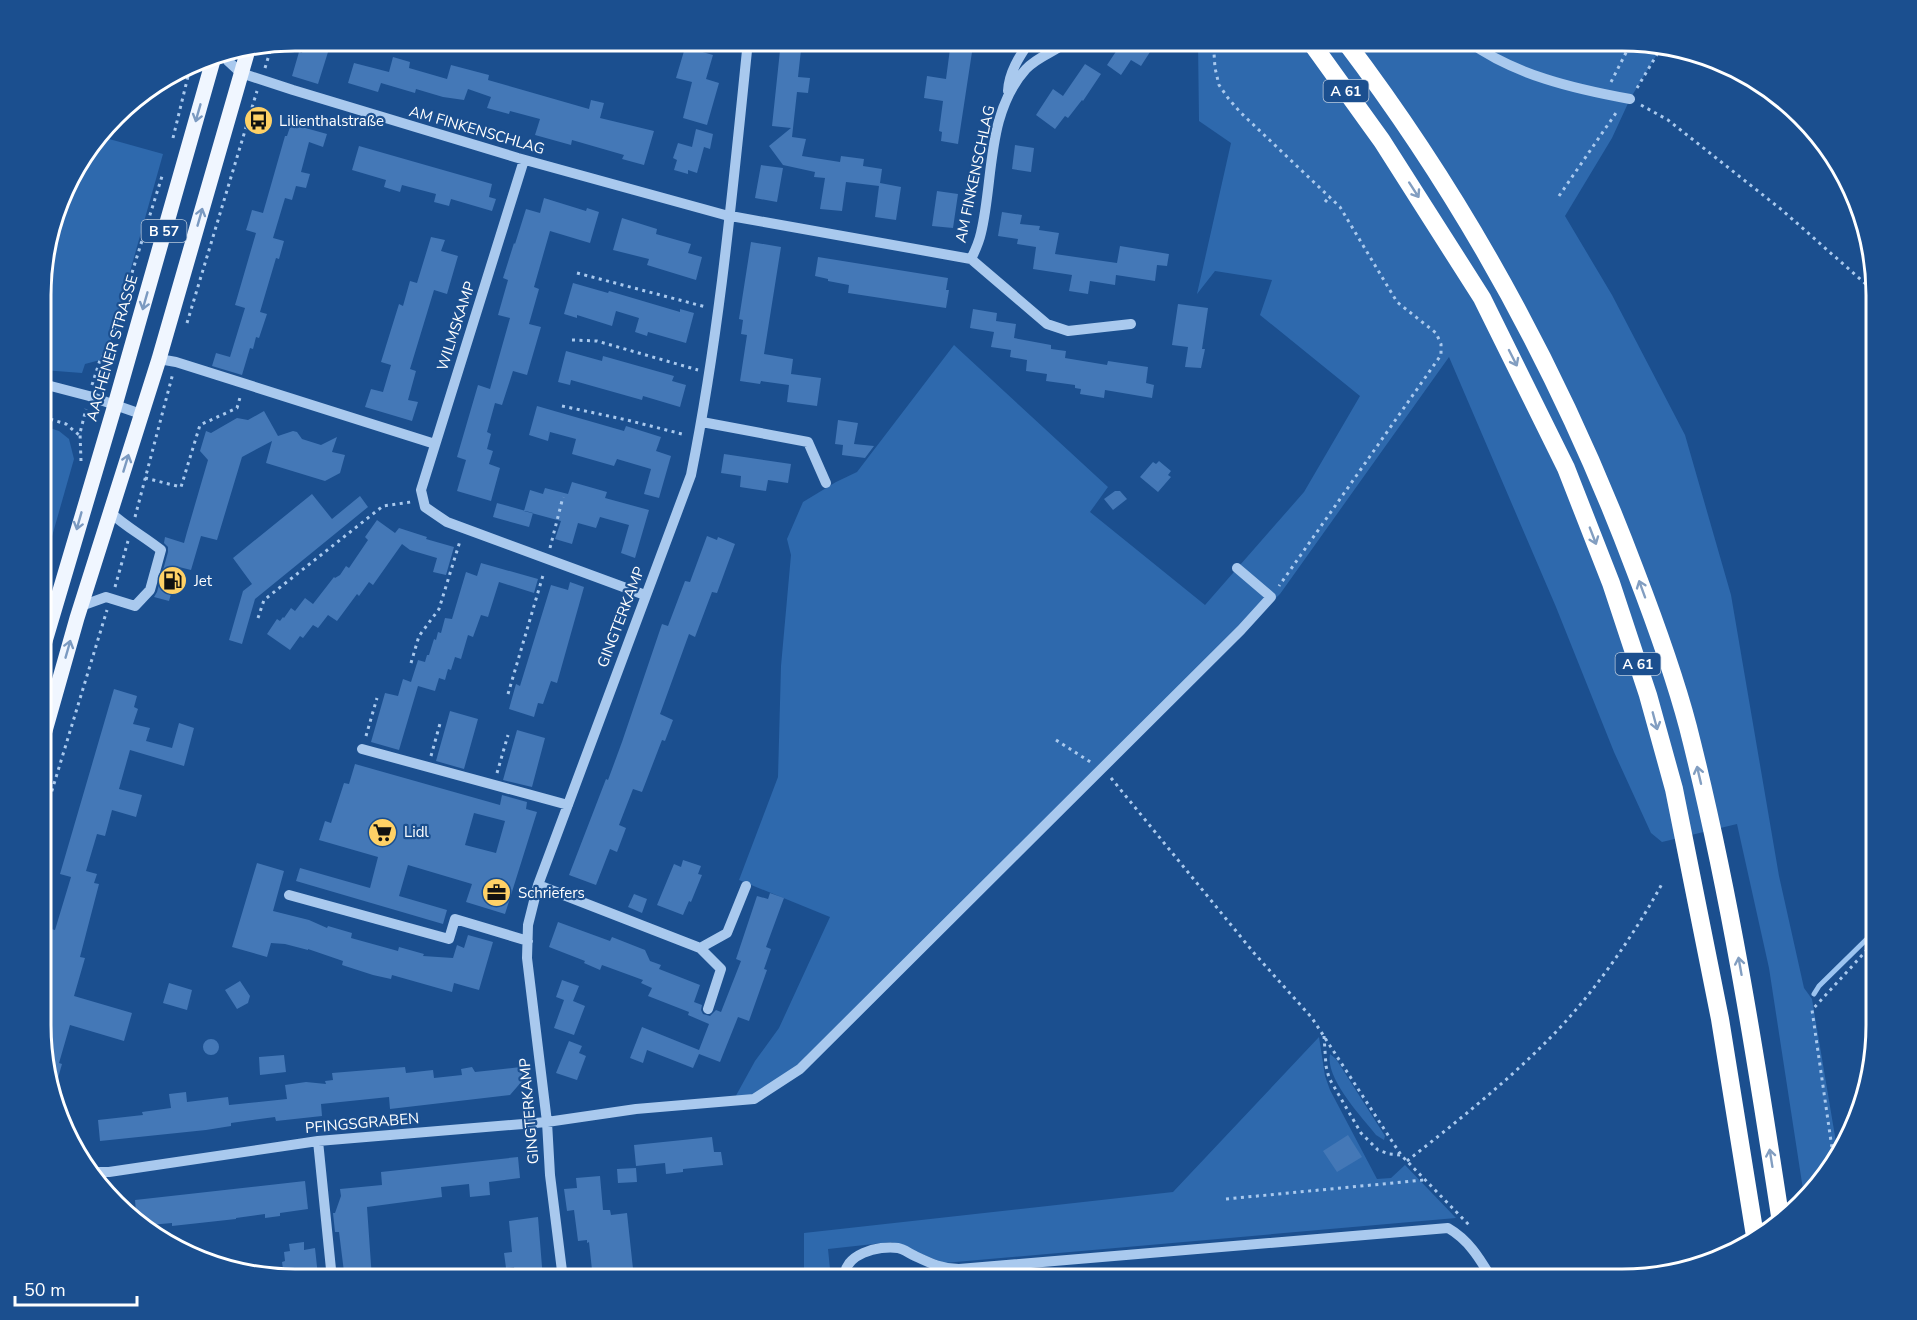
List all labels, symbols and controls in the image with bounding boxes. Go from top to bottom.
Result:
road number: A 61 [1324,80,1368,102]
street label: AM FINKENSCHLAG [407,101,547,159]
one-way arrow [192,103,203,122]
street label: AM FINKENSCHLAG [951,103,999,245]
bus stop icon: Lilienthalstraße [242,105,274,137]
place label: Lilienthalstraße [279,111,384,131]
one-way arrow [1408,182,1421,199]
one-way arrow [194,208,206,227]
road number: B 57 [142,220,186,242]
street label: AACHENER STRASSE [81,272,143,424]
street label: WILMSKAMP [432,278,480,373]
one-way arrow [139,291,150,310]
one-way arrow [1508,349,1519,367]
one-way arrow [121,454,132,473]
one-way arrow [73,511,85,530]
one-way arrow [1588,526,1599,545]
street label: GINGTERKAMP [593,563,650,670]
fuel station icon: Jet [157,565,189,597]
place label: Jet [193,571,213,591]
one-way arrow [1636,580,1647,599]
one-way arrow [63,640,74,659]
road number: A 61 [1616,653,1660,675]
one-way arrow [1650,711,1661,730]
one-way arrow [1692,766,1704,785]
supermarket icon: Lidl [367,816,399,848]
place label: Lidl [404,822,429,842]
office icon: Schriefers [481,877,513,909]
place label: Schriefers [518,883,585,903]
one-way arrow [1734,956,1745,976]
street label: GINGTERKAMP [514,1057,544,1165]
street label: PFINGSGRABEN [304,1108,420,1138]
one-way arrow [1766,1149,1777,1169]
scale bar [15,1269,136,1307]
text: 50 m [24,1278,66,1302]

